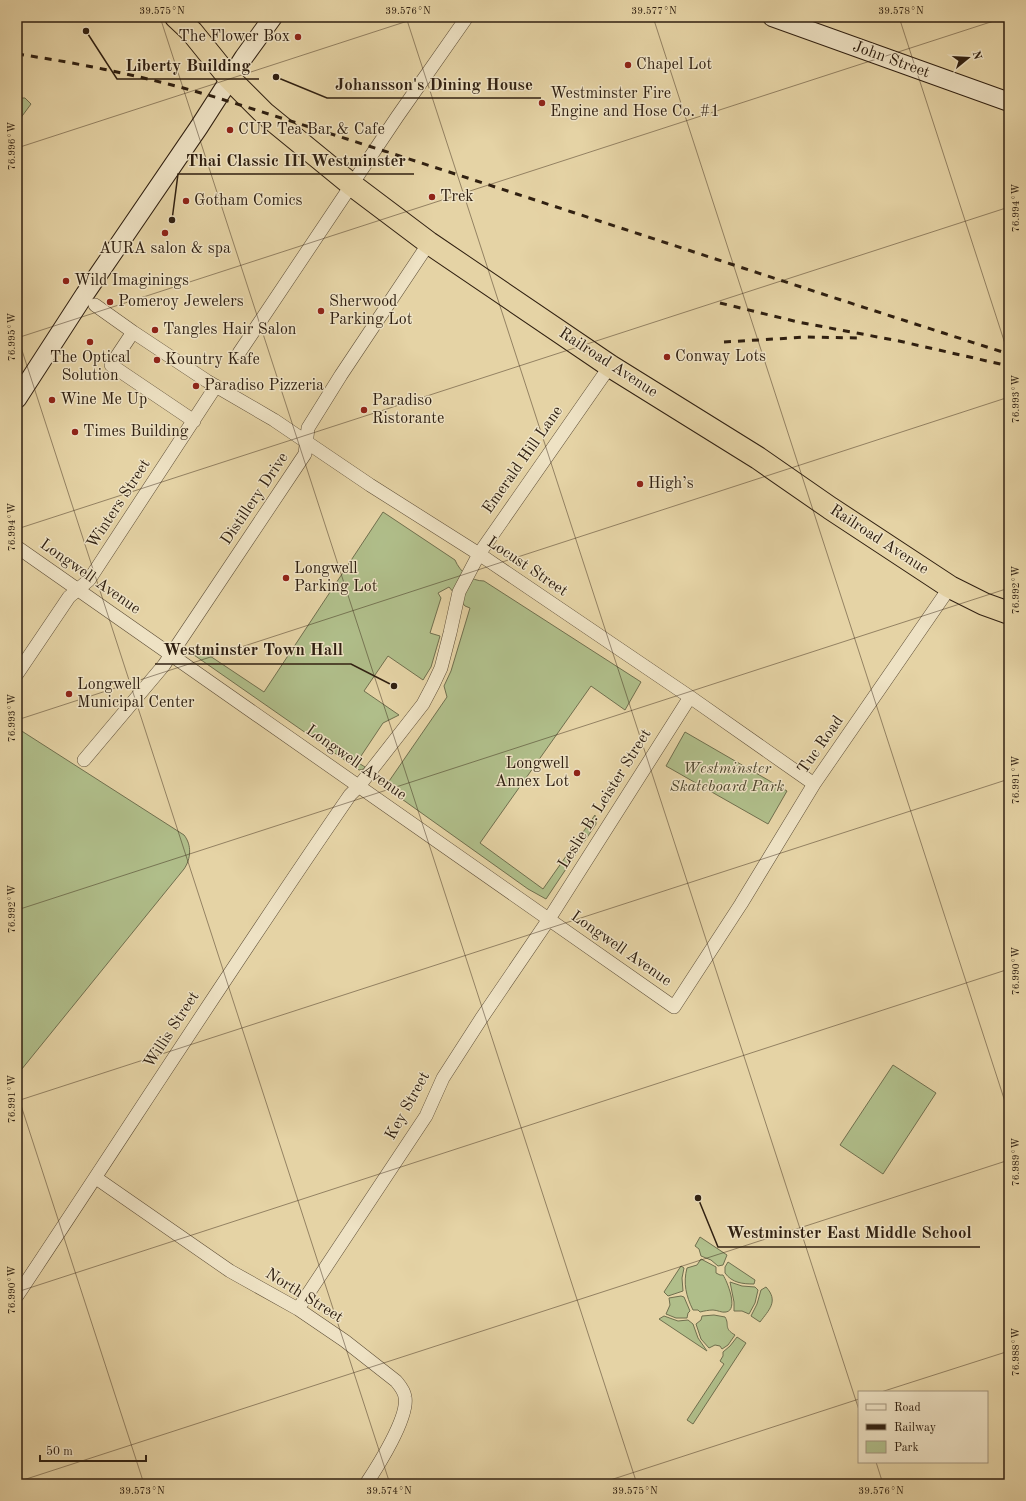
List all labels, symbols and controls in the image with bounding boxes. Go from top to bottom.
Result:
text: 39.575°N [139,6,185,16]
text: 39.576°N [385,6,431,16]
text: 39.577°N [631,6,677,16]
text: 39.578°N [878,6,924,16]
place label: The Flower Box [178,29,290,45]
marker: The Flower Box [293,32,303,42]
north arrow [948,38,988,78]
street label: John Street [850,39,932,81]
callout: Liberty Building [117,50,259,79]
text: N [970,50,983,62]
place label: Chapel Lot [636,57,712,73]
text: Liberty Building [125,58,251,75]
marker: Chapel Lot [623,60,633,70]
callout: Johansson's Dining House [327,69,541,98]
text: Johansson's Dining House [335,77,533,94]
place label: Westminster Fire Engine and Hose Co. #1 [550,86,720,120]
marker: Westminster Fire Engine and Hose Co. #1 [537,98,547,108]
text: 76.996°W [7,122,17,170]
place label: CUP Tea Bar & Cafe [238,122,385,138]
marker: CUP Tea Bar & Cafe [225,125,235,135]
callout: Thai Classic III Westminster [178,145,414,174]
text: Thai Classic III Westminster [186,153,406,170]
text: 76.994°W [1011,184,1021,232]
place label: Trek [440,189,474,205]
marker: Trek [427,192,437,202]
place label: Gotham Comics [194,193,303,209]
marker: Gotham Comics [181,196,191,206]
marker: AURA salon & spa [160,228,170,238]
place label: AURA salon & spa [99,241,231,257]
place label: Wild Imaginings [74,273,189,289]
marker: Wild Imaginings [61,276,71,286]
place label: Pomeroy Jewelers [118,294,244,310]
place label: Sherwood Parking Lot [329,294,413,328]
marker: Pomeroy Jewelers [105,297,115,307]
marker: Sherwood Parking Lot [316,306,326,316]
text: 76.995°W [7,313,17,361]
place label: Tangles Hair Salon [163,322,297,338]
marker: Tangles Hair Salon [150,325,160,335]
street label: Railroad Avenue [556,325,660,401]
marker: The Optical Solution [85,337,95,347]
place label: Conway Lots [675,349,766,365]
place label: The Optical Solution [50,350,130,384]
place label: Kountry Kafe [165,352,260,368]
marker: Conway Lots [662,352,672,362]
marker: Kountry Kafe [152,355,162,365]
text: 76.993°W [1011,375,1021,423]
place label: Paradiso Pizzeria [204,378,324,394]
marker: Paradiso Pizzeria [191,381,201,391]
place label: Wine Me Up [60,392,147,408]
place label: Paradiso Ristorante [372,393,444,427]
marker: Wine Me Up [47,395,57,405]
street label: Emerald Hill Lane [480,403,566,517]
marker: Paradiso Ristorante [359,405,369,415]
place label: Times Building [83,424,189,440]
marker: Times Building [70,427,80,437]
street label: Distillery Drive [218,450,292,548]
street label: Winters Street [84,456,154,551]
place label: High’s [648,476,694,492]
marker: High’s [635,479,645,489]
street label: Railroad Avenue [827,502,931,578]
text: 76.994°W [7,503,17,551]
street label: Locust Street [484,534,571,600]
street label: Longwell Avenue [37,536,143,618]
place label: Longwell Parking Lot [294,561,378,595]
text: 76.992°W [1011,566,1021,614]
marker: Longwell Parking Lot [281,573,291,583]
callout: Westminster Town Hall [155,635,351,664]
text: Westminster Town Hall [163,642,343,659]
place label: Longwell Municipal Center [77,677,195,711]
marker: Longwell Municipal Center [64,689,74,699]
text: 76.993°W [7,694,17,742]
street label: Tuc Road [795,713,847,777]
street label: Longwell Avenue [303,722,409,804]
street label: Leslie B. Leister Street [555,726,655,872]
place label: Longwell Annex Lot [495,756,569,790]
text: 76.991°W [1011,756,1021,804]
park label: Westminster Skateboard Park [670,761,784,795]
marker: Longwell Annex Lot [572,768,582,778]
text: 76.992°W [7,885,17,933]
street label: Longwell Avenue [568,908,674,990]
text: 76.990°W [1011,947,1021,995]
street label: Willis Street [141,989,203,1071]
street label: Key Street [383,1069,433,1143]
text: 76.991°W [7,1075,17,1123]
text: 76.989°W [1011,1138,1021,1186]
callout: Westminster East Middle School [718,1218,980,1247]
text: Westminster East Middle School [726,1225,972,1242]
text: 76.990°W [7,1266,17,1314]
street label: North Street [262,1266,346,1326]
text: 76.988°W [1011,1328,1021,1376]
legend [858,1391,988,1463]
text: Road [894,1402,921,1414]
text: Railway [894,1422,937,1434]
scale bar [40,1437,146,1463]
text: Park [894,1442,919,1454]
text: 50 m [46,1445,73,1458]
text: 39.573°N [119,1486,165,1496]
text: 39.574°N [366,1486,412,1496]
text: 39.575°N [612,1486,658,1496]
text: 39.576°N [858,1486,904,1496]

